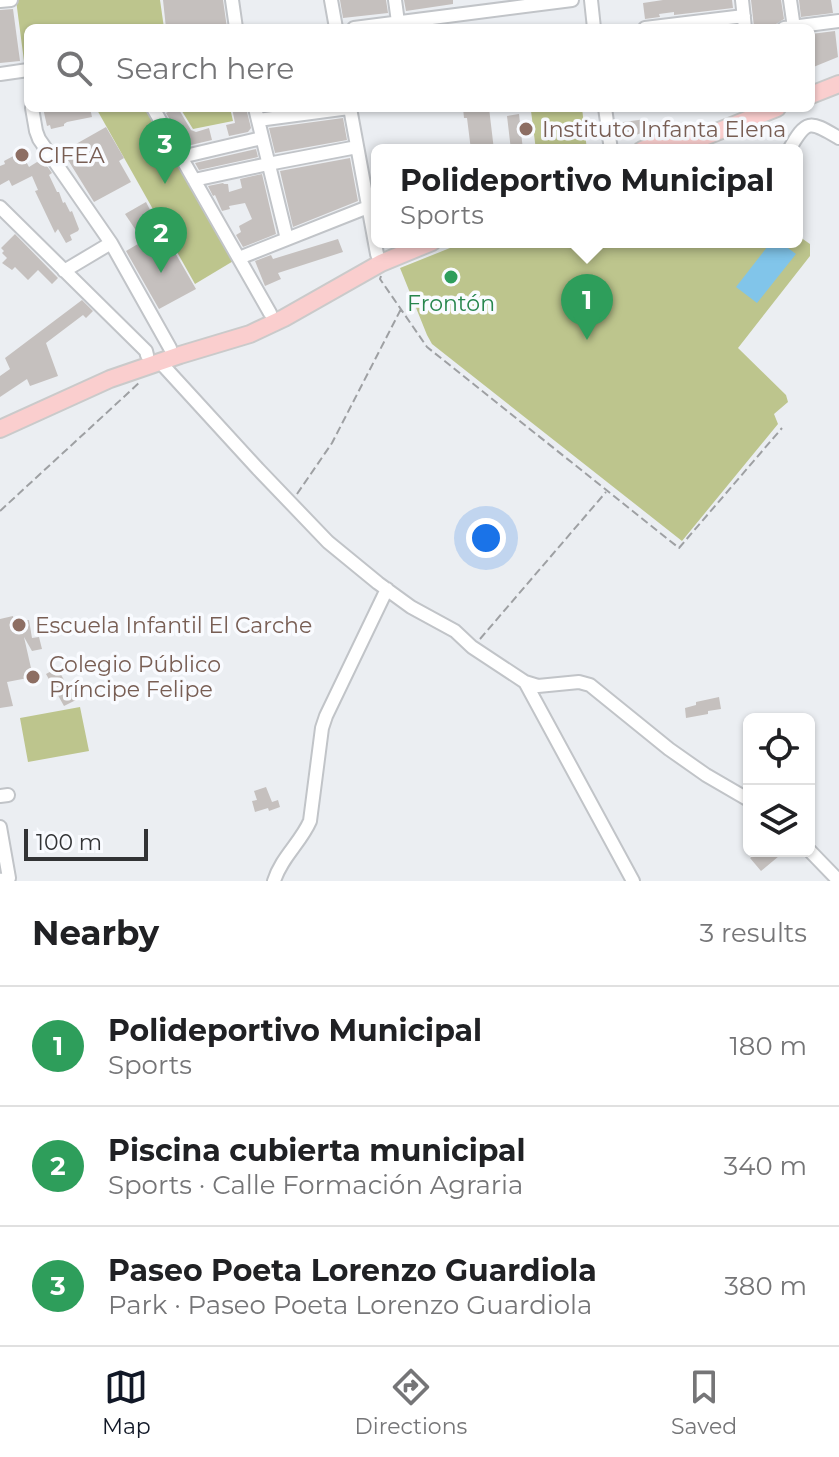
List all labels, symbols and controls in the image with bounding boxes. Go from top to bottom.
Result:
search box [24,24,815,112]
icon: search [52,46,96,90]
text: Search here [116,50,294,87]
place label: Instituto Infanta Elena [542,116,786,143]
pin: 3 [139,118,191,184]
marker: Instituto Infanta Elena [517,120,535,138]
place label: CIFEA [38,142,105,169]
popup [371,144,803,248]
marker: CIFEA [13,146,31,164]
text: Polideportivo Municipal [400,162,774,199]
text: Sports [400,199,484,231]
pin: 2 [135,207,187,273]
marker: Frontón [442,268,460,286]
pin: 1 [561,274,613,340]
place label: Frontón [407,290,495,317]
your location [466,518,506,558]
place label: Escuela Infantil El Carche [35,612,312,639]
marker: Escuela Infantil El Carche [10,616,28,634]
place label: Colegio Público Príncipe Felipe [49,651,221,703]
marker: Colegio Público Príncipe Felipe [24,668,42,686]
map controls [743,713,815,857]
button: locate [743,713,815,785]
button: layers [743,785,815,857]
scale bar [24,825,148,861]
text: 100 m [36,829,102,856]
text: Nearby [32,912,159,954]
text: 3 results [700,917,807,949]
text: Polideportivo Municipal [108,1012,482,1049]
text: 1 [53,1030,63,1062]
text: 180 m [729,1030,807,1062]
text: Sports [108,1049,192,1081]
text: Piscina cubierta municipal [108,1132,526,1169]
text: 2 [50,1150,66,1182]
text: 340 m [724,1150,807,1182]
text: Sports · Calle Formación Agraria [108,1169,523,1201]
text: Paseo Poeta Lorenzo Guardiola [108,1252,597,1289]
text: 3 [50,1270,66,1302]
text: 380 m [724,1270,807,1302]
text: Park · Paseo Poeta Lorenzo Guardiola [108,1289,592,1321]
tab: Map [102,1365,151,1440]
tab: Directions [355,1365,467,1440]
tab: Saved [671,1365,737,1440]

